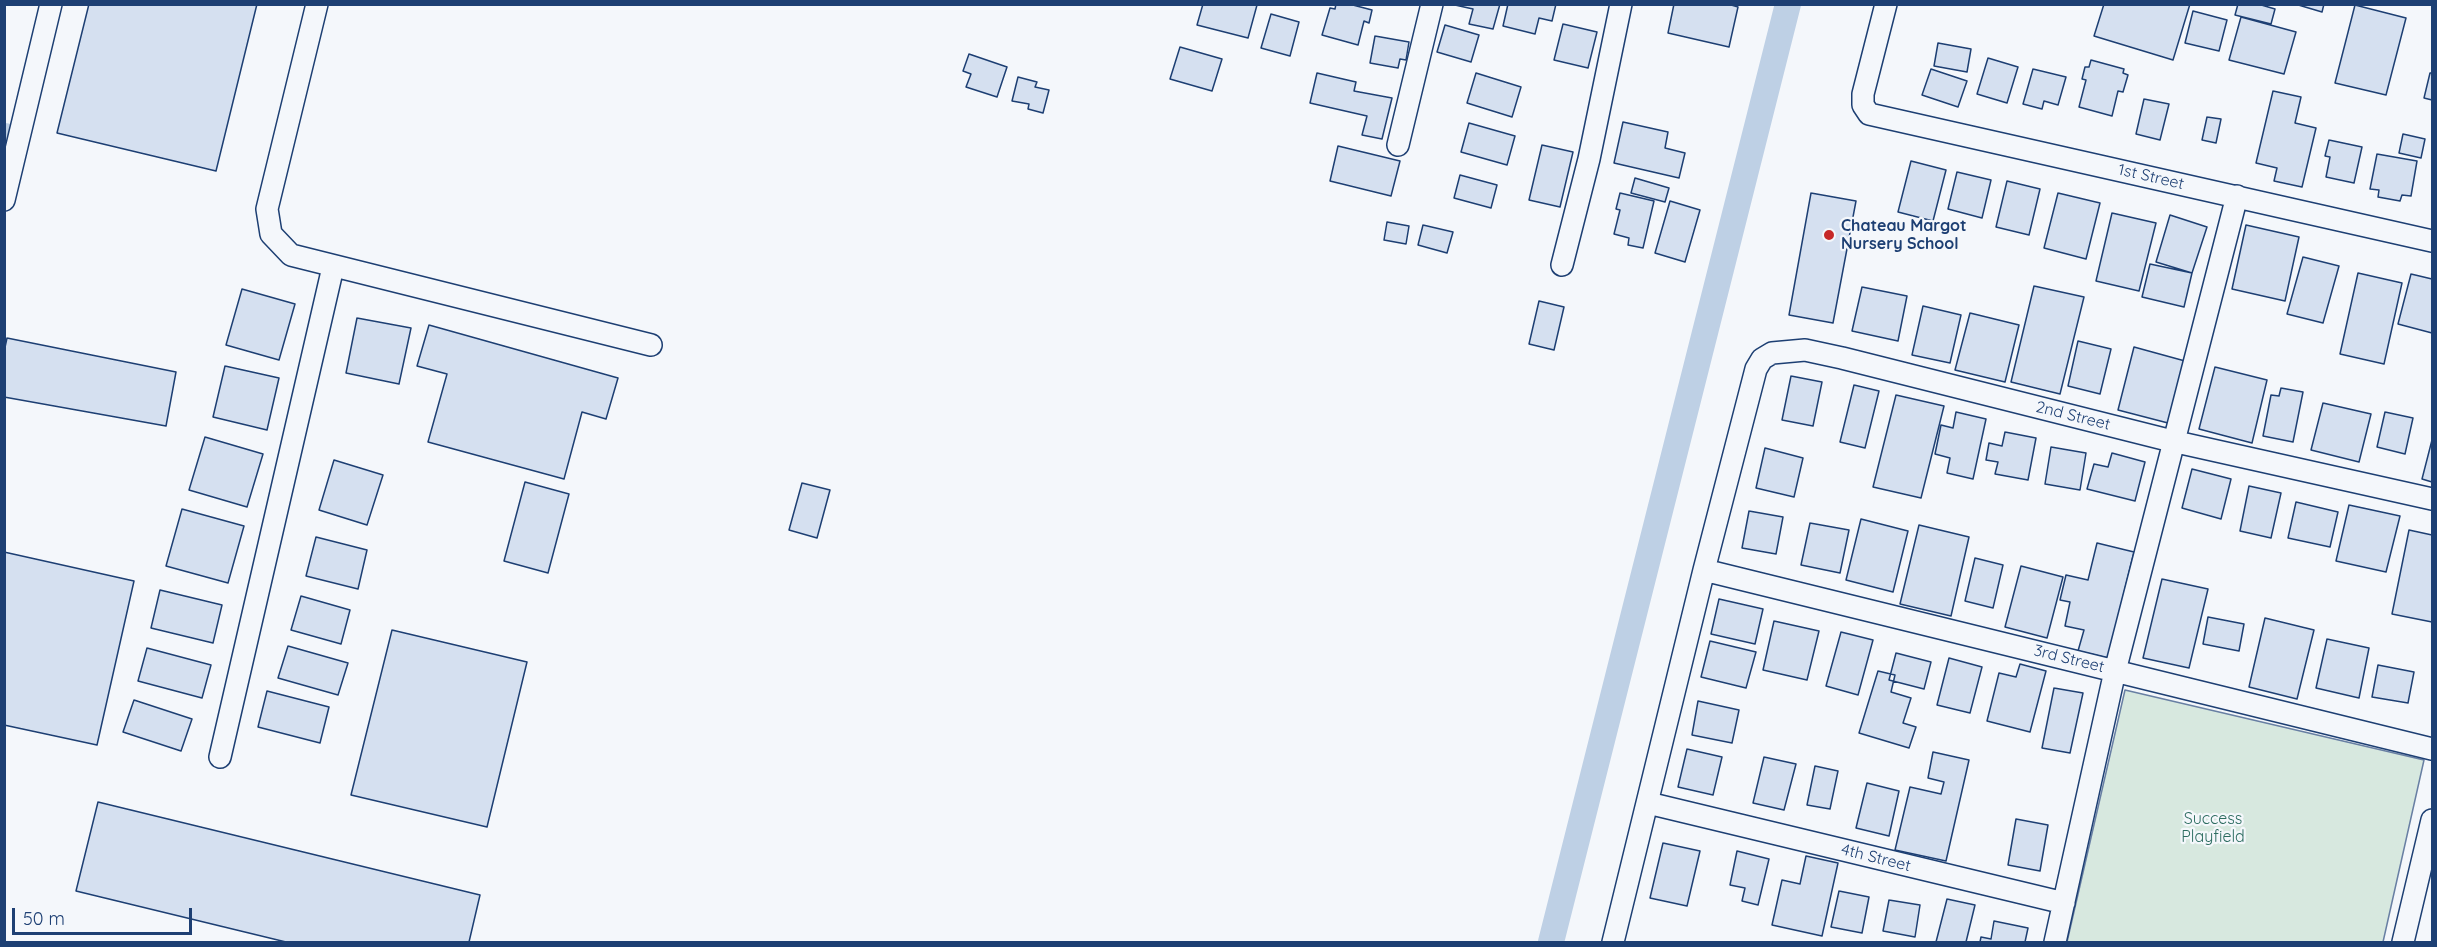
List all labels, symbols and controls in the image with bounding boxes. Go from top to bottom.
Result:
street label: 1st Street [2116,160,2186,194]
place label: Chateau Margot Nursery School [1841,216,1966,254]
marker: Chateau Margot Nursery School [1822,228,1836,242]
street label: 2nd Street [2034,398,2112,434]
street label: 3rd Street [2032,641,2106,677]
park label: Success Playfield [2181,809,2245,847]
street label: 4th Street [1839,840,1913,876]
scale bar [15,896,195,934]
text: 50 m [23,907,65,930]

